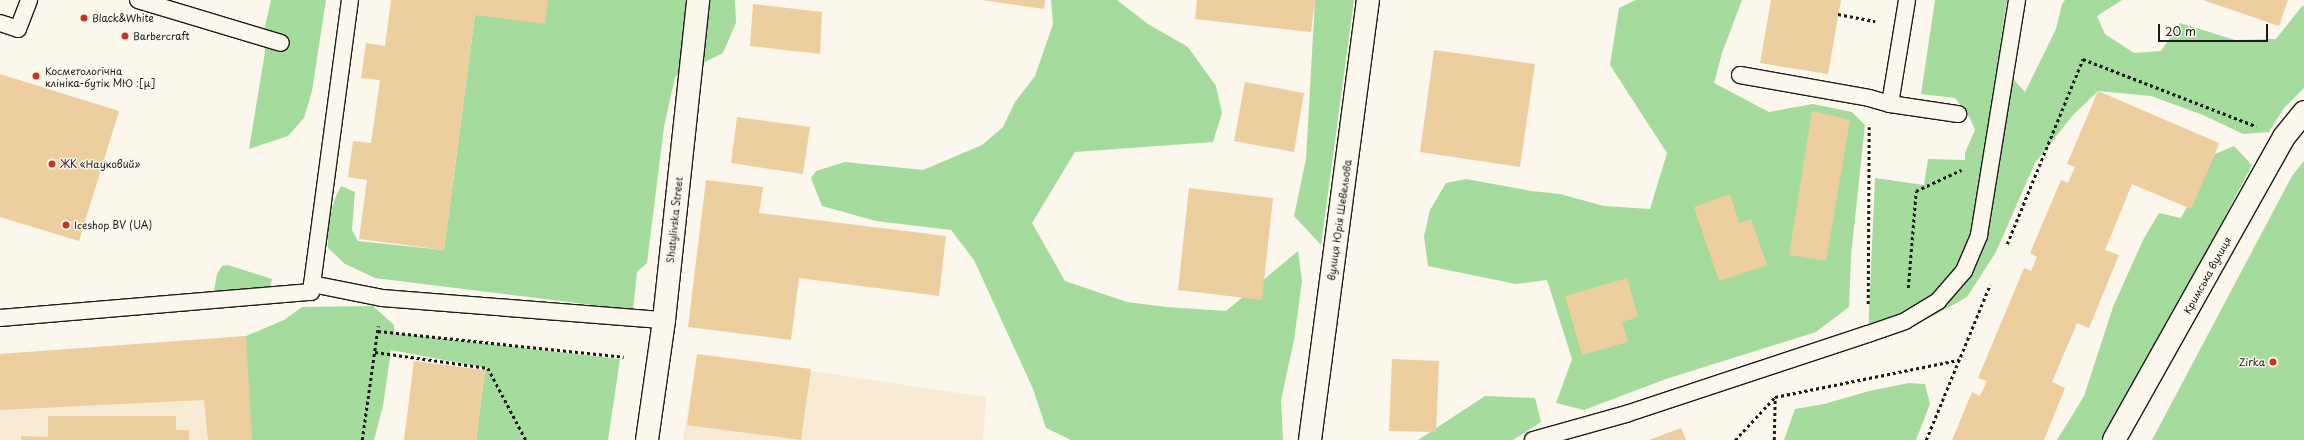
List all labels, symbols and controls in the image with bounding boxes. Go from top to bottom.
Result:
place label: Black&White [92,12,154,24]
marker: Black&White [79,13,89,23]
scale bar [2160,16,2270,42]
text: 20 m [2165,22,2196,40]
place label: Barbercraft [133,30,190,42]
marker: Barbercraft [120,31,130,41]
place label: Косметологічна клініка-бутік МЮ :[μ] [45,64,156,88]
marker: Косметологічна клініка-бутік МЮ :[μ] [30,70,42,82]
place label: ЖК «Науковий» [60,158,140,170]
marker: ЖК «Науковий» [47,159,57,169]
street label: вулиця Юрія Шевельова [1325,159,1353,281]
street label: Shatylivska Street [663,176,685,264]
place label: Iceshop BV (UA) [74,219,153,231]
marker: Iceshop BV (UA) [61,220,71,230]
street label: Кримська вулиця [2181,234,2233,316]
place label: Zirka [2239,356,2265,368]
marker: Zirka [2268,357,2278,367]

